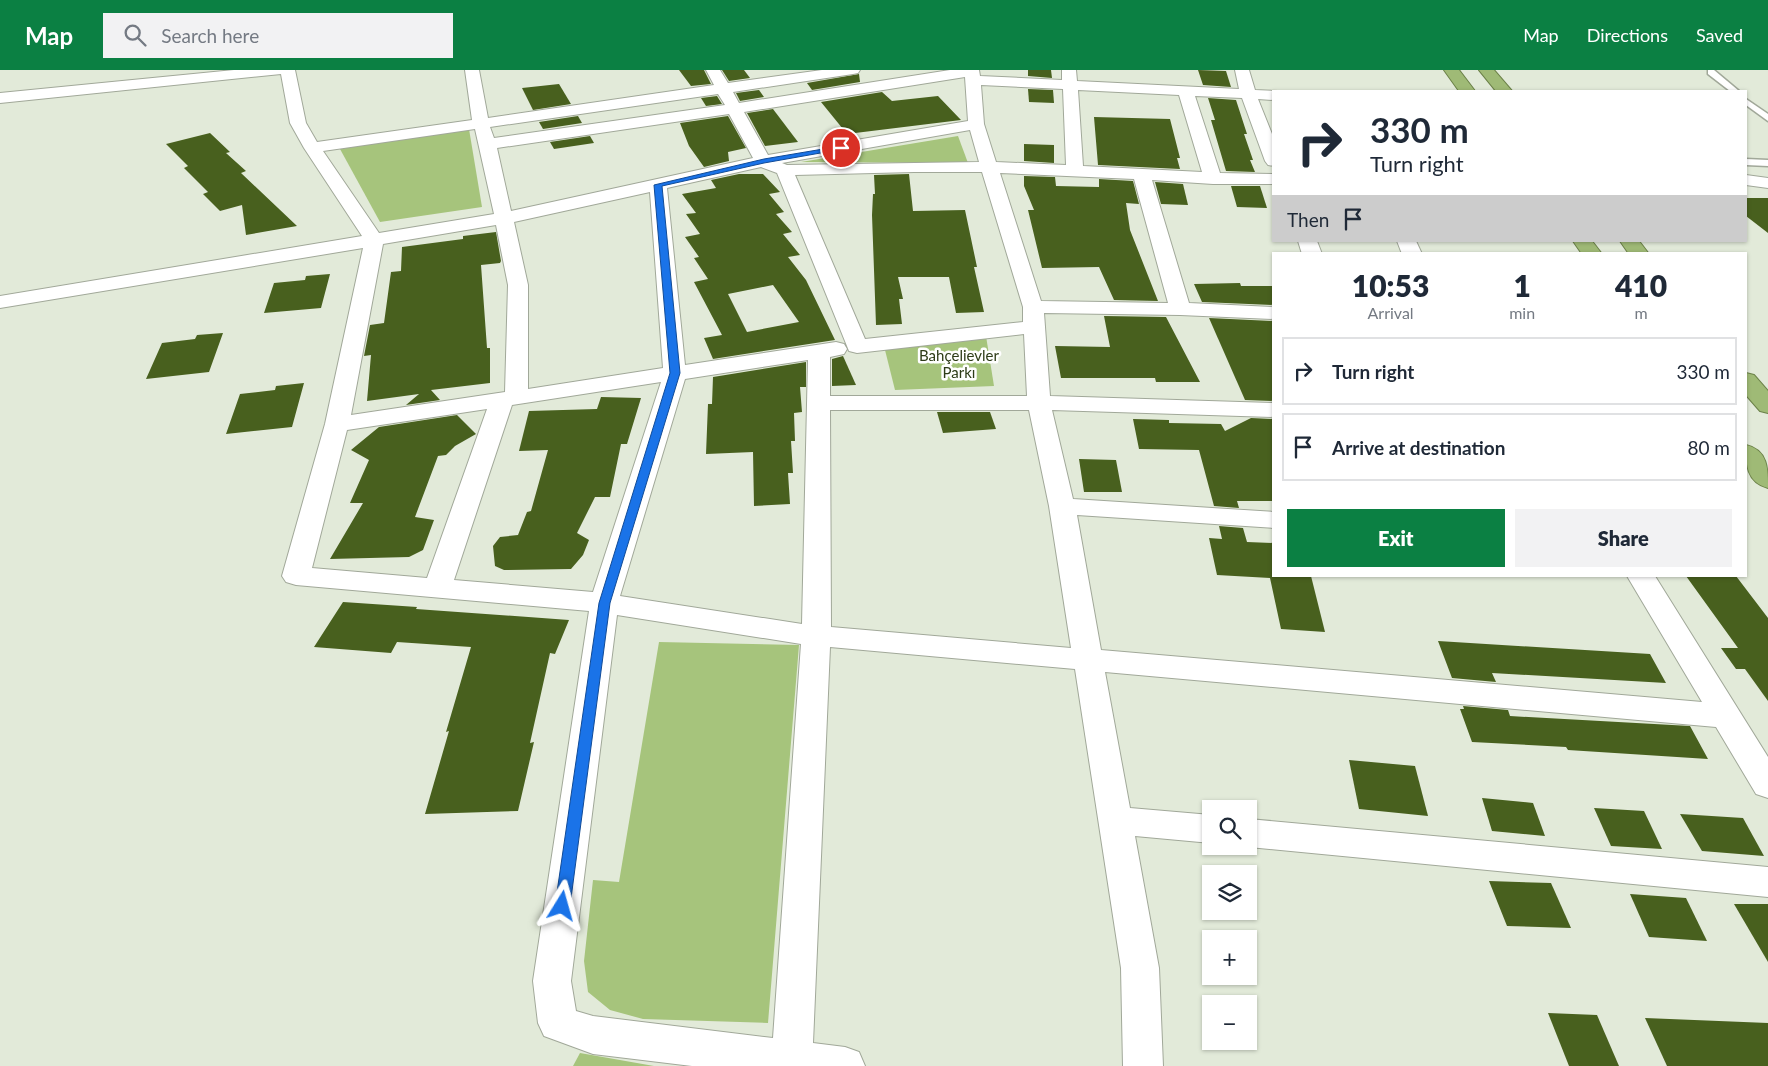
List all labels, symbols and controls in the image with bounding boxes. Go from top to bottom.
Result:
search box [103,13,453,58]
text: Map [25,21,73,50]
icon: search [121,21,149,49]
text: Search here [161,24,259,47]
text: Map [1523,24,1559,46]
text: Directions [1587,24,1668,46]
text: Saved [1696,24,1743,46]
text: 330 m [1370,108,1469,150]
icon: right [1287,110,1352,175]
pin [820,127,862,169]
icon: arrive [827,134,855,162]
text: Turn right [1370,150,1464,177]
icon: arrive [1339,205,1367,233]
text: Then [1287,208,1329,231]
text: 10:53 [1352,267,1429,303]
text: 1 [1513,267,1531,303]
text: 410 [1615,267,1667,303]
text: Arrival [1368,303,1414,322]
text: min [1509,303,1535,322]
text: m [1634,303,1648,322]
park label: Bahçelievler Parkı [919,346,999,381]
icon: right [1289,357,1317,385]
text: Turn right [1332,360,1414,383]
text: 330 m [1676,360,1730,383]
icon: arrive [1289,433,1317,461]
text: Arrive at destination [1332,436,1505,459]
text: 80 m [1687,436,1730,459]
button: Exit [1287,509,1505,567]
button: Share [1515,509,1732,567]
map controls [1202,800,1257,1050]
button: search [1202,800,1257,855]
button: layers [1202,865,1257,920]
position arrow [535,879,587,931]
button: + [1202,930,1257,985]
button: − [1202,995,1257,1050]

